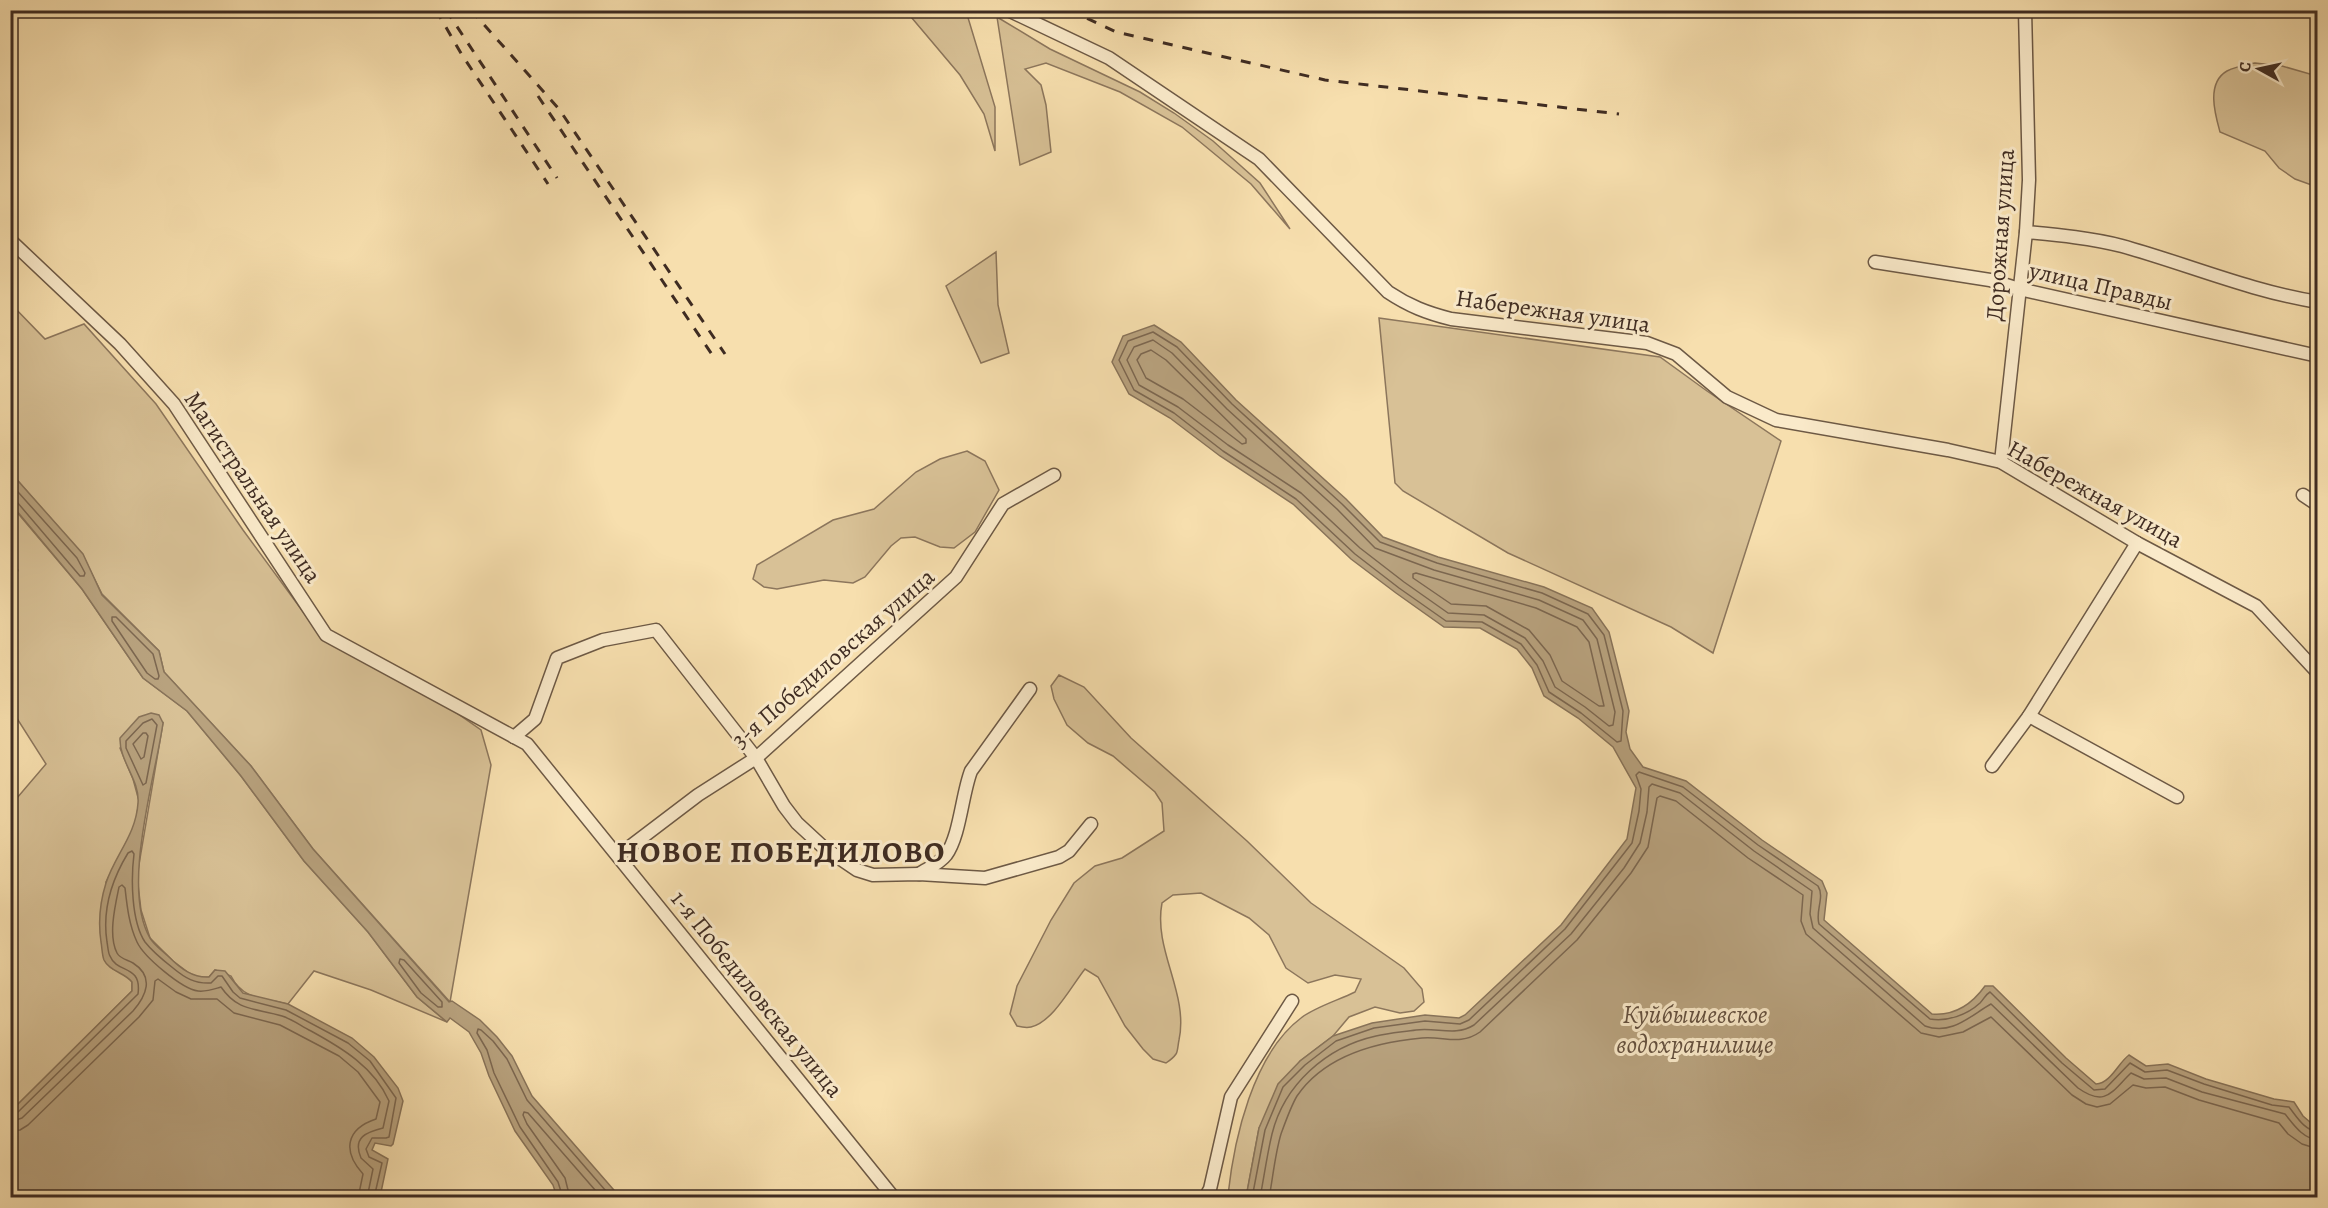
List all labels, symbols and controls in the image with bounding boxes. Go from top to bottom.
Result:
north arrow [2229,39,2289,99]
text: С [2234,60,2257,73]
street label: Дорожная улица [1978,148,2022,322]
street label: улица Правды [2025,254,2176,318]
street label: Набережная улица [1454,282,1652,340]
street label: Магистральная улица [177,385,329,589]
street label: Набережная улица [2002,432,2188,556]
street label: 3-я Победиловская улица [725,561,941,755]
district label: НОВОЕ ПОБЕДИЛОВО [616,832,946,872]
street label: 1-я Победиловская улица [663,884,851,1104]
water label: Куйбышевское водохранилище [1616,997,1774,1062]

